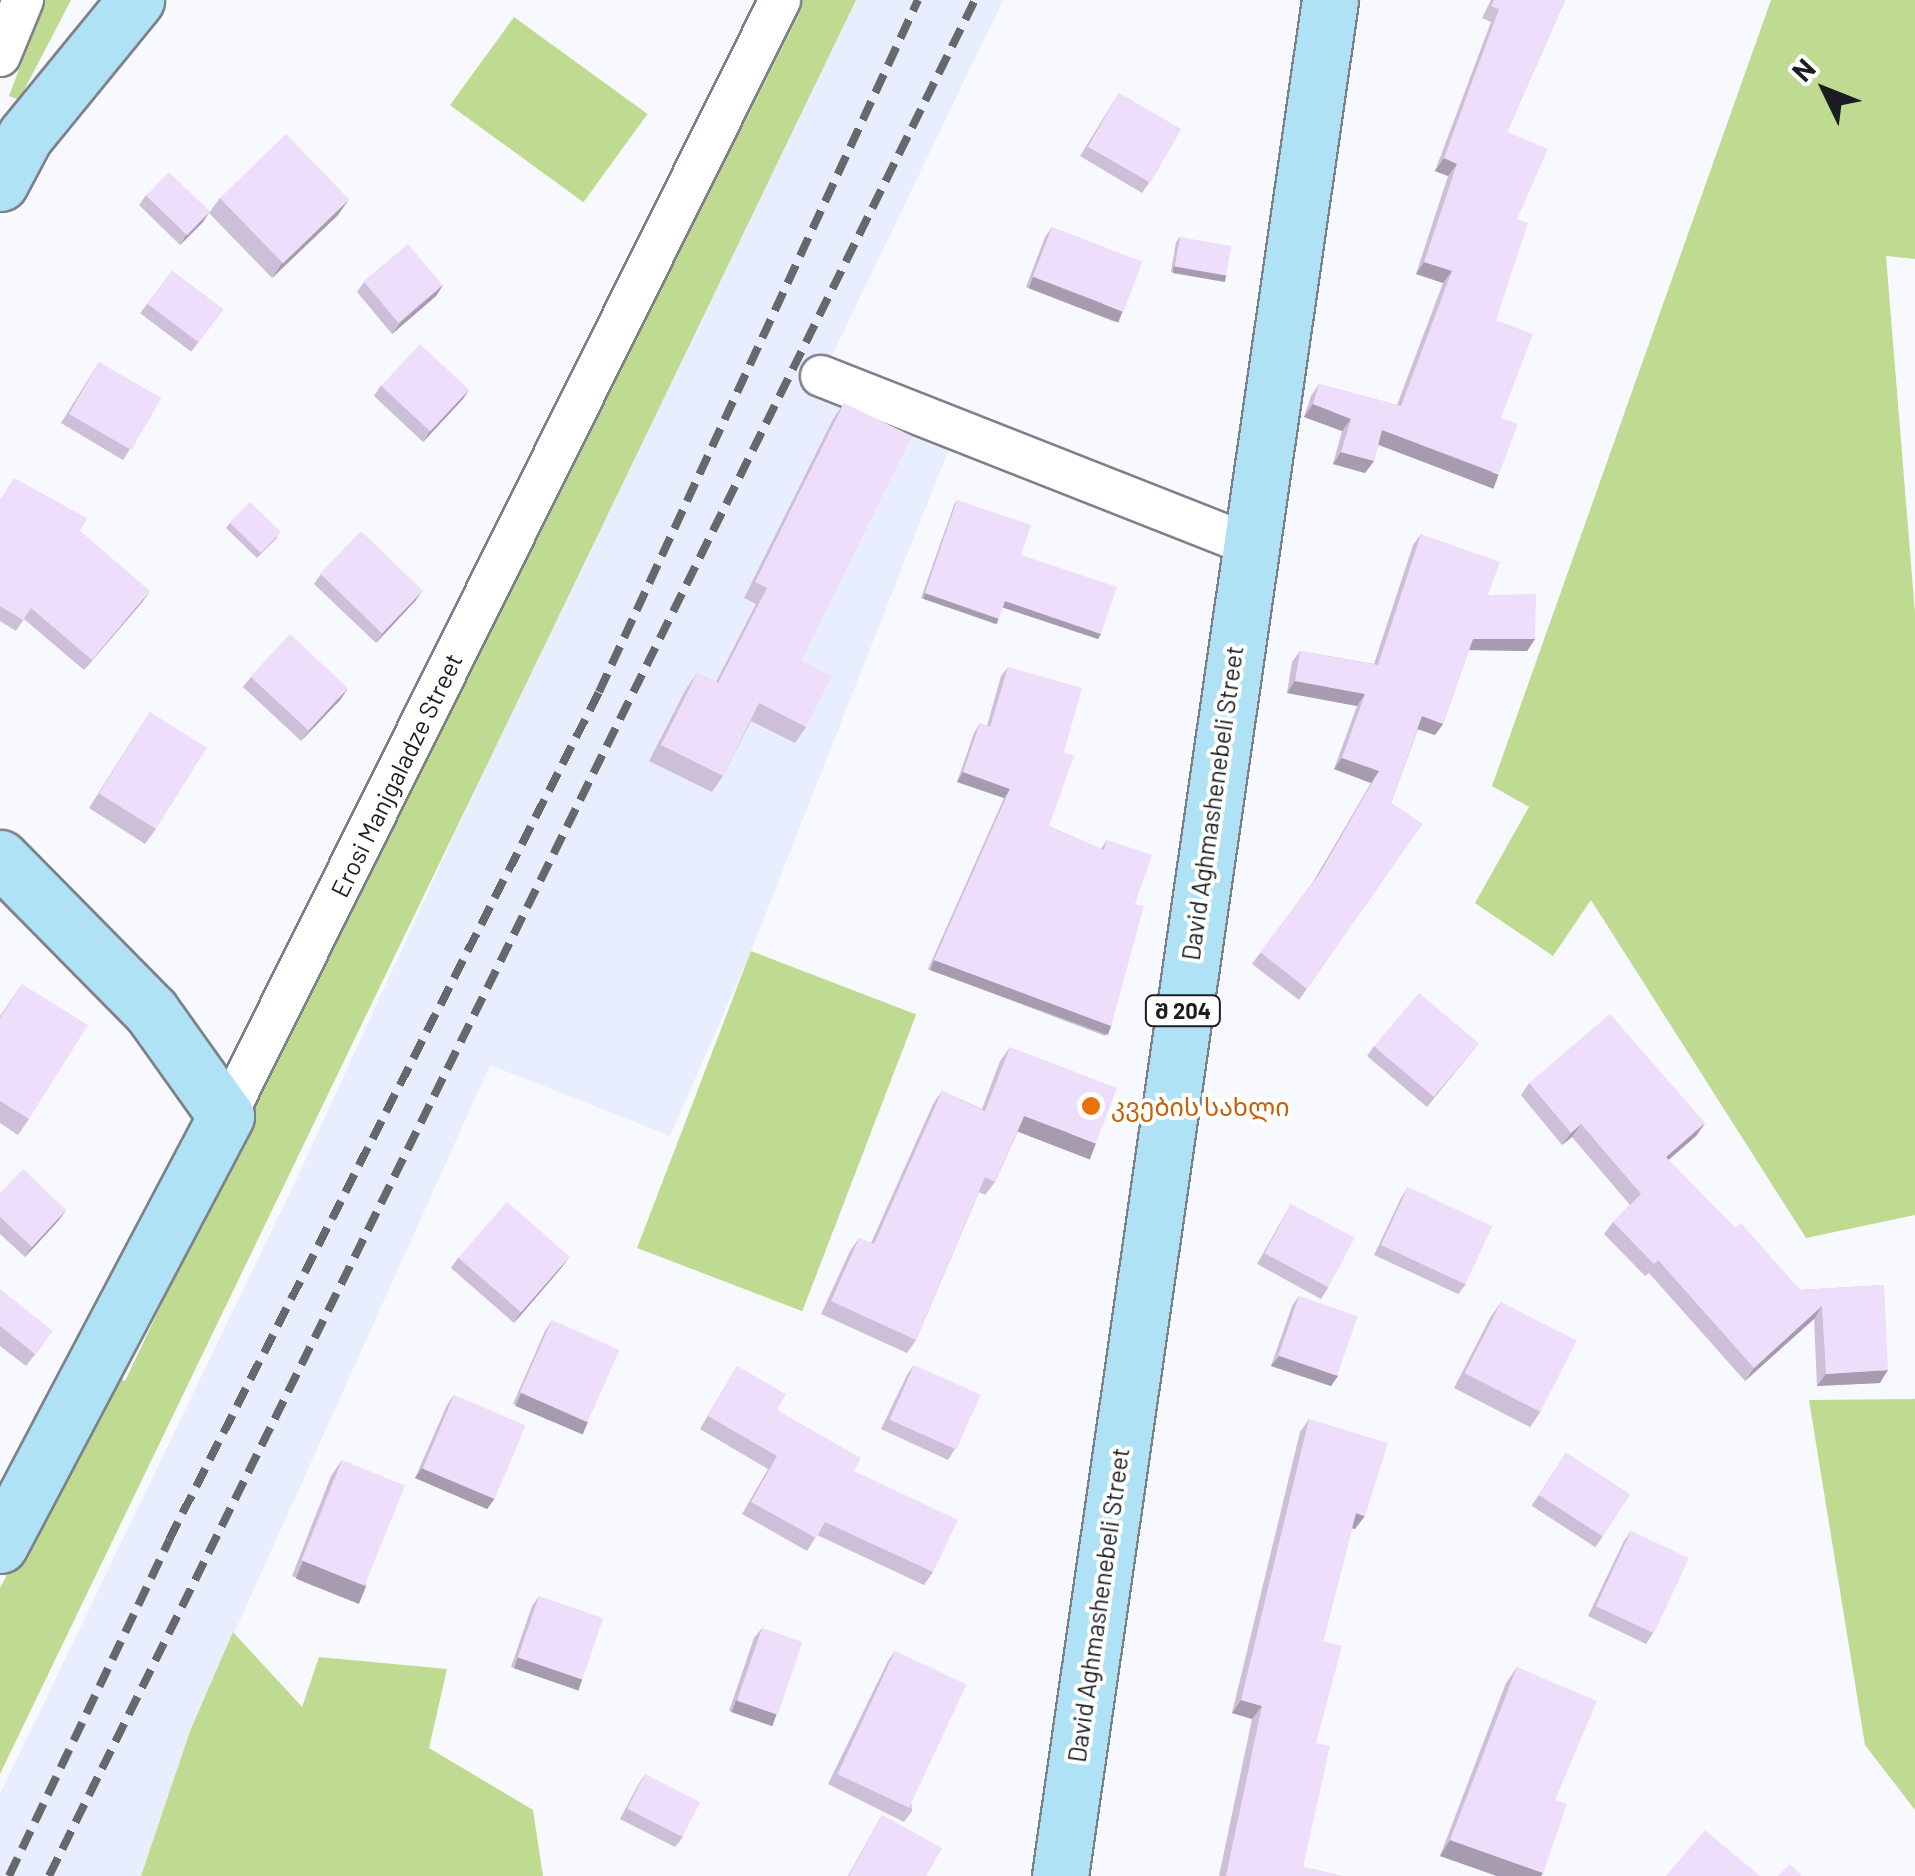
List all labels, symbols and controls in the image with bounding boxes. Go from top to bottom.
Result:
north arrow [1775,40,1875,140]
text: N [1784,51,1822,88]
street label: David Aghmashenebeli Street [1175,644,1249,962]
street label: Erosi Manjgaladze Street [324,648,468,902]
road number: შ 204 [1143,994,1223,1028]
place label: კვების სახლი [1111,1091,1290,1121]
marker: კვების სახლი [1080,1095,1102,1117]
street label: David Aghmashenebeli Street [1061,1446,1135,1764]

